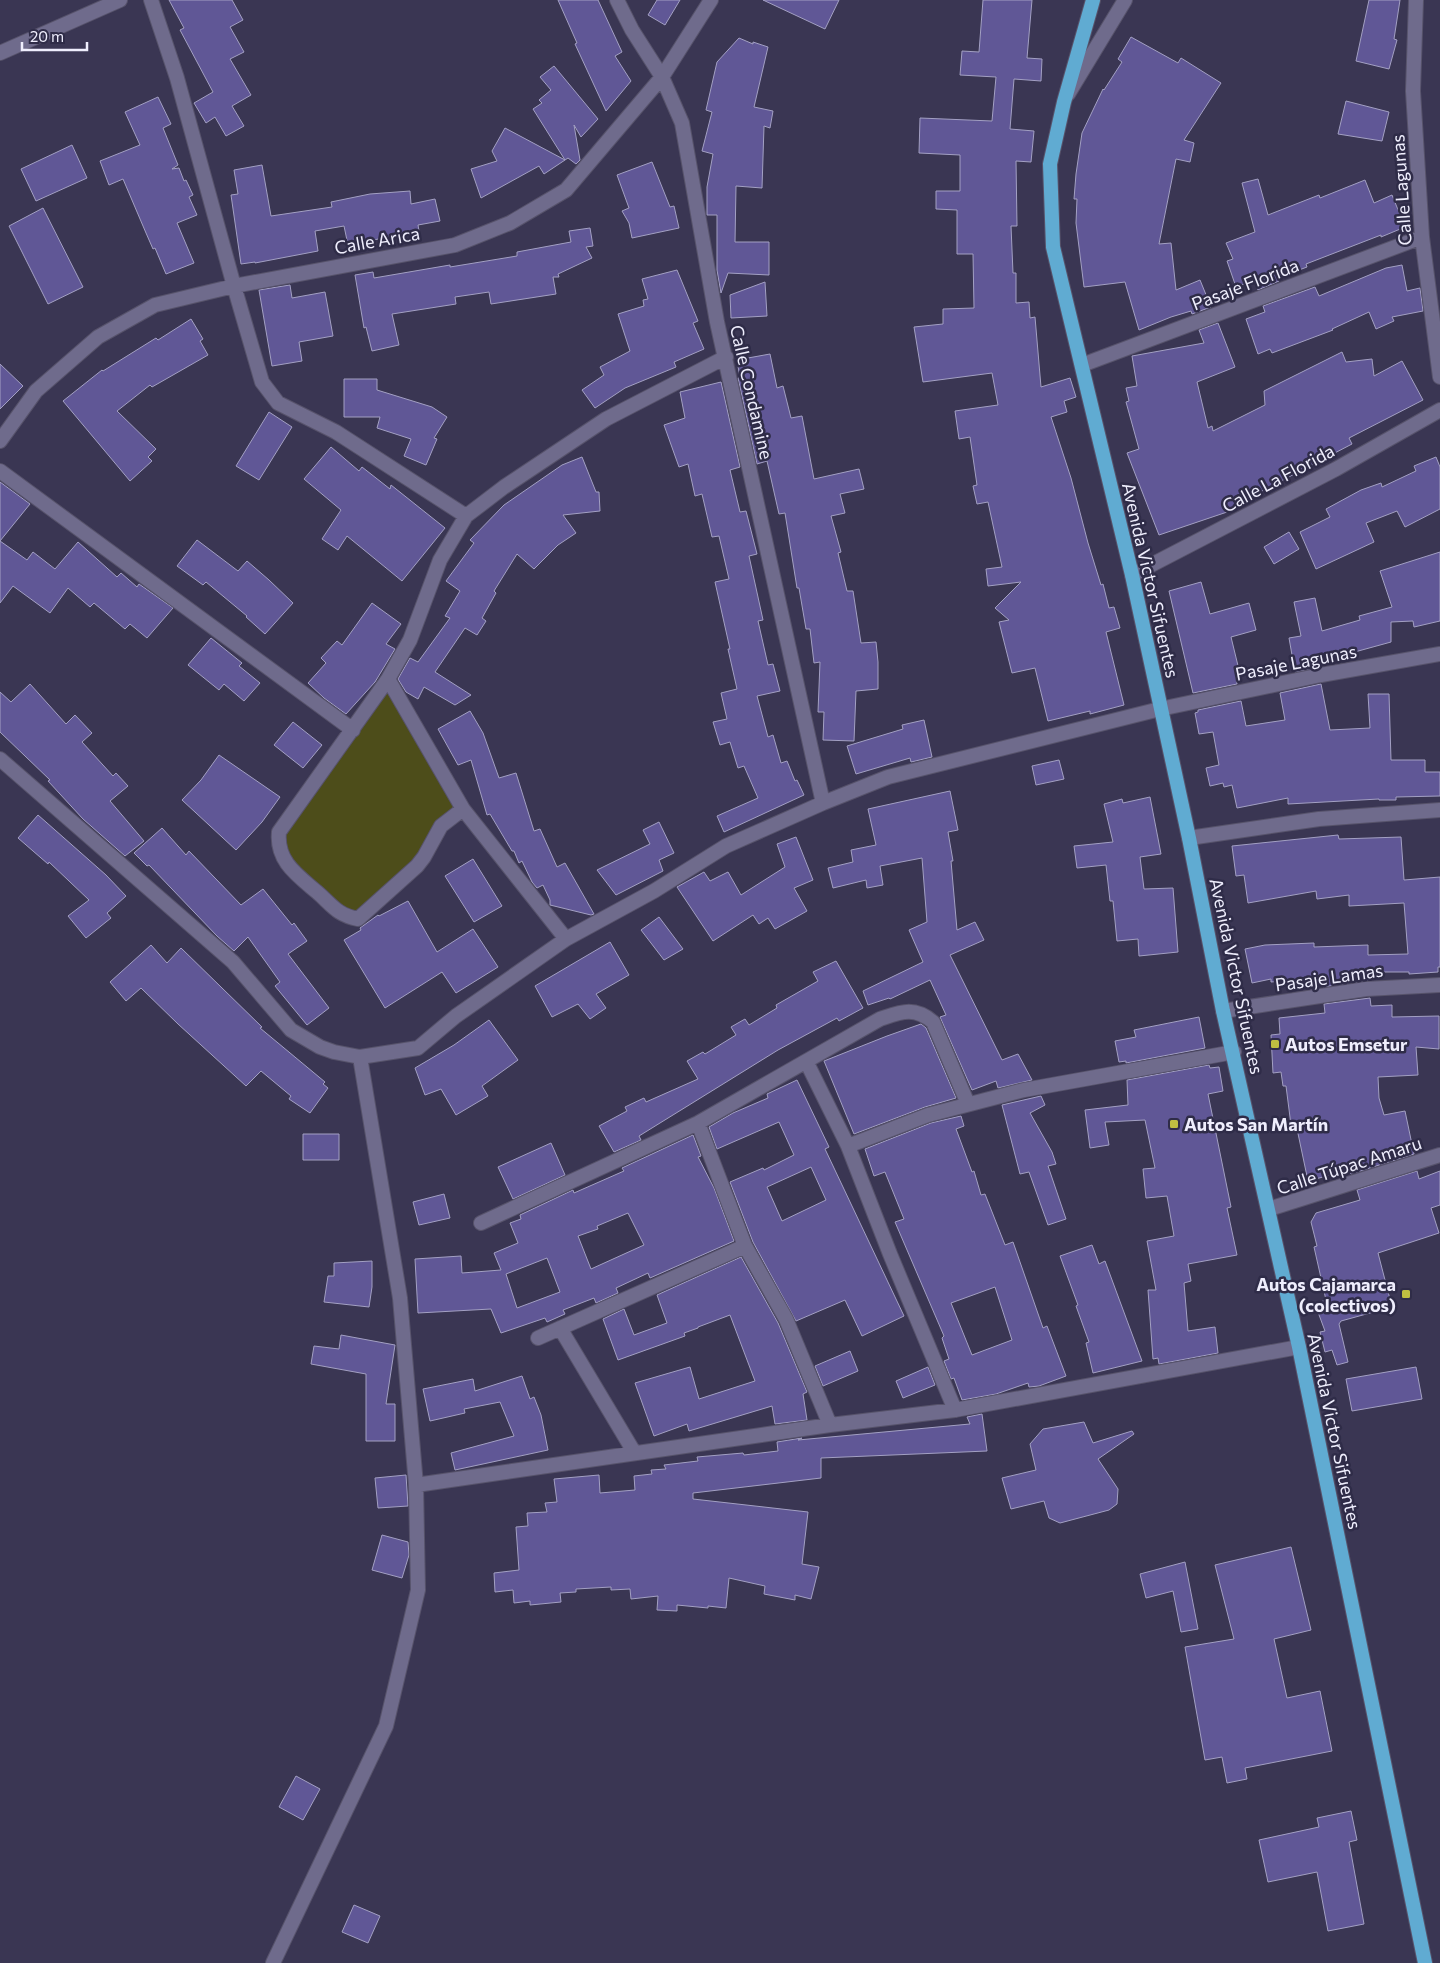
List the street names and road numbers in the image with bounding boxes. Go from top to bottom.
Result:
street label: Calle Lagunas [1386,134,1416,246]
street label: Calle Arica [333,222,421,258]
street label: Pasaje Florida [1188,253,1302,315]
street label: Calle Condamine [726,323,778,461]
street label: Calle La Florida [1218,439,1338,517]
street label: Avenida Victor Sifuentes [1118,480,1184,680]
street label: Pasaje Lagunas [1233,639,1359,685]
street label: Avenida Victor Sifuentes [1205,876,1269,1076]
street label: Pasaje Lamas [1274,959,1384,995]
street label: Calle Túpac Amaru [1274,1131,1424,1199]
street label: Avenida Victor Sifuentes [1303,1331,1367,1531]

